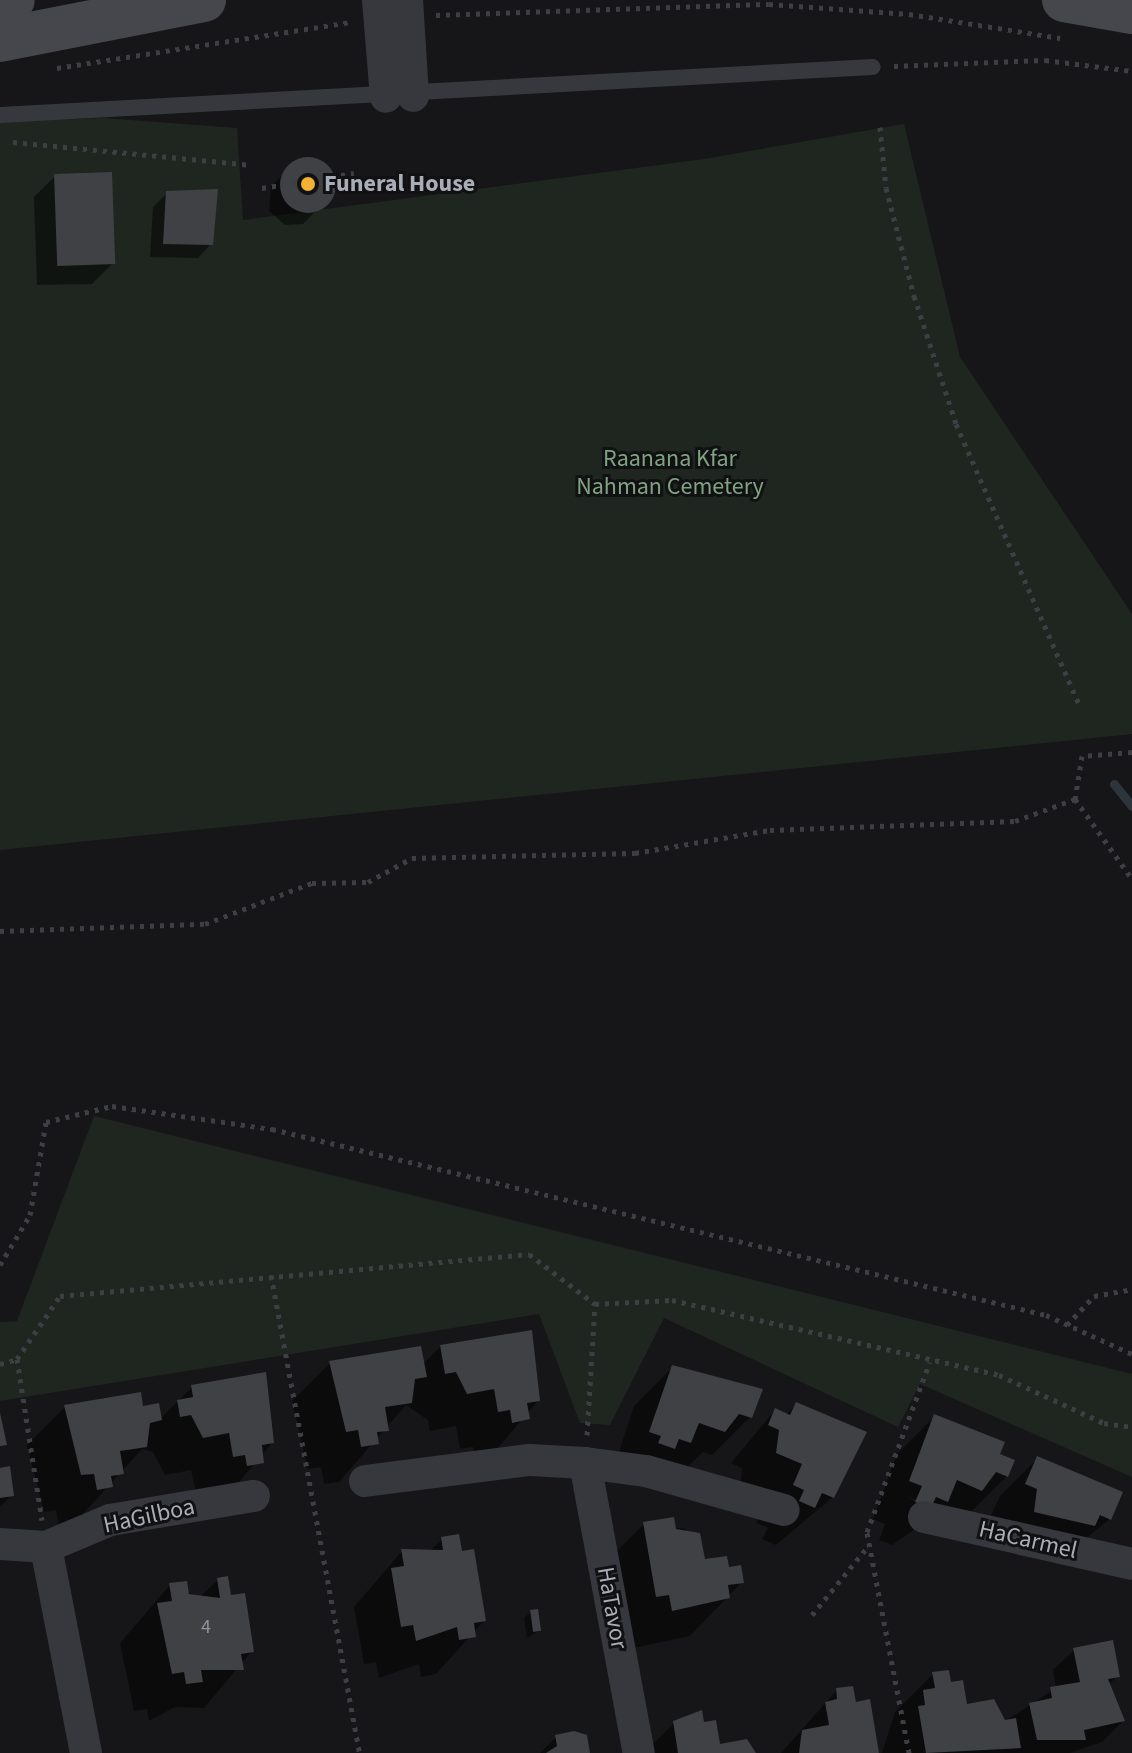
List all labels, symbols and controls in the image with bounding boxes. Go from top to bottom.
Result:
place label: Funeral House [324,170,475,198]
marker: Funeral House [299,175,317,193]
park label: Raanana Kfar Nahman Cemetery [576,445,764,501]
street label: HaGilboa [101,1492,197,1540]
street label: HaCarmel [976,1515,1080,1565]
street label: HaTavor [591,1565,633,1651]
house number: 4 [201,1615,211,1639]

